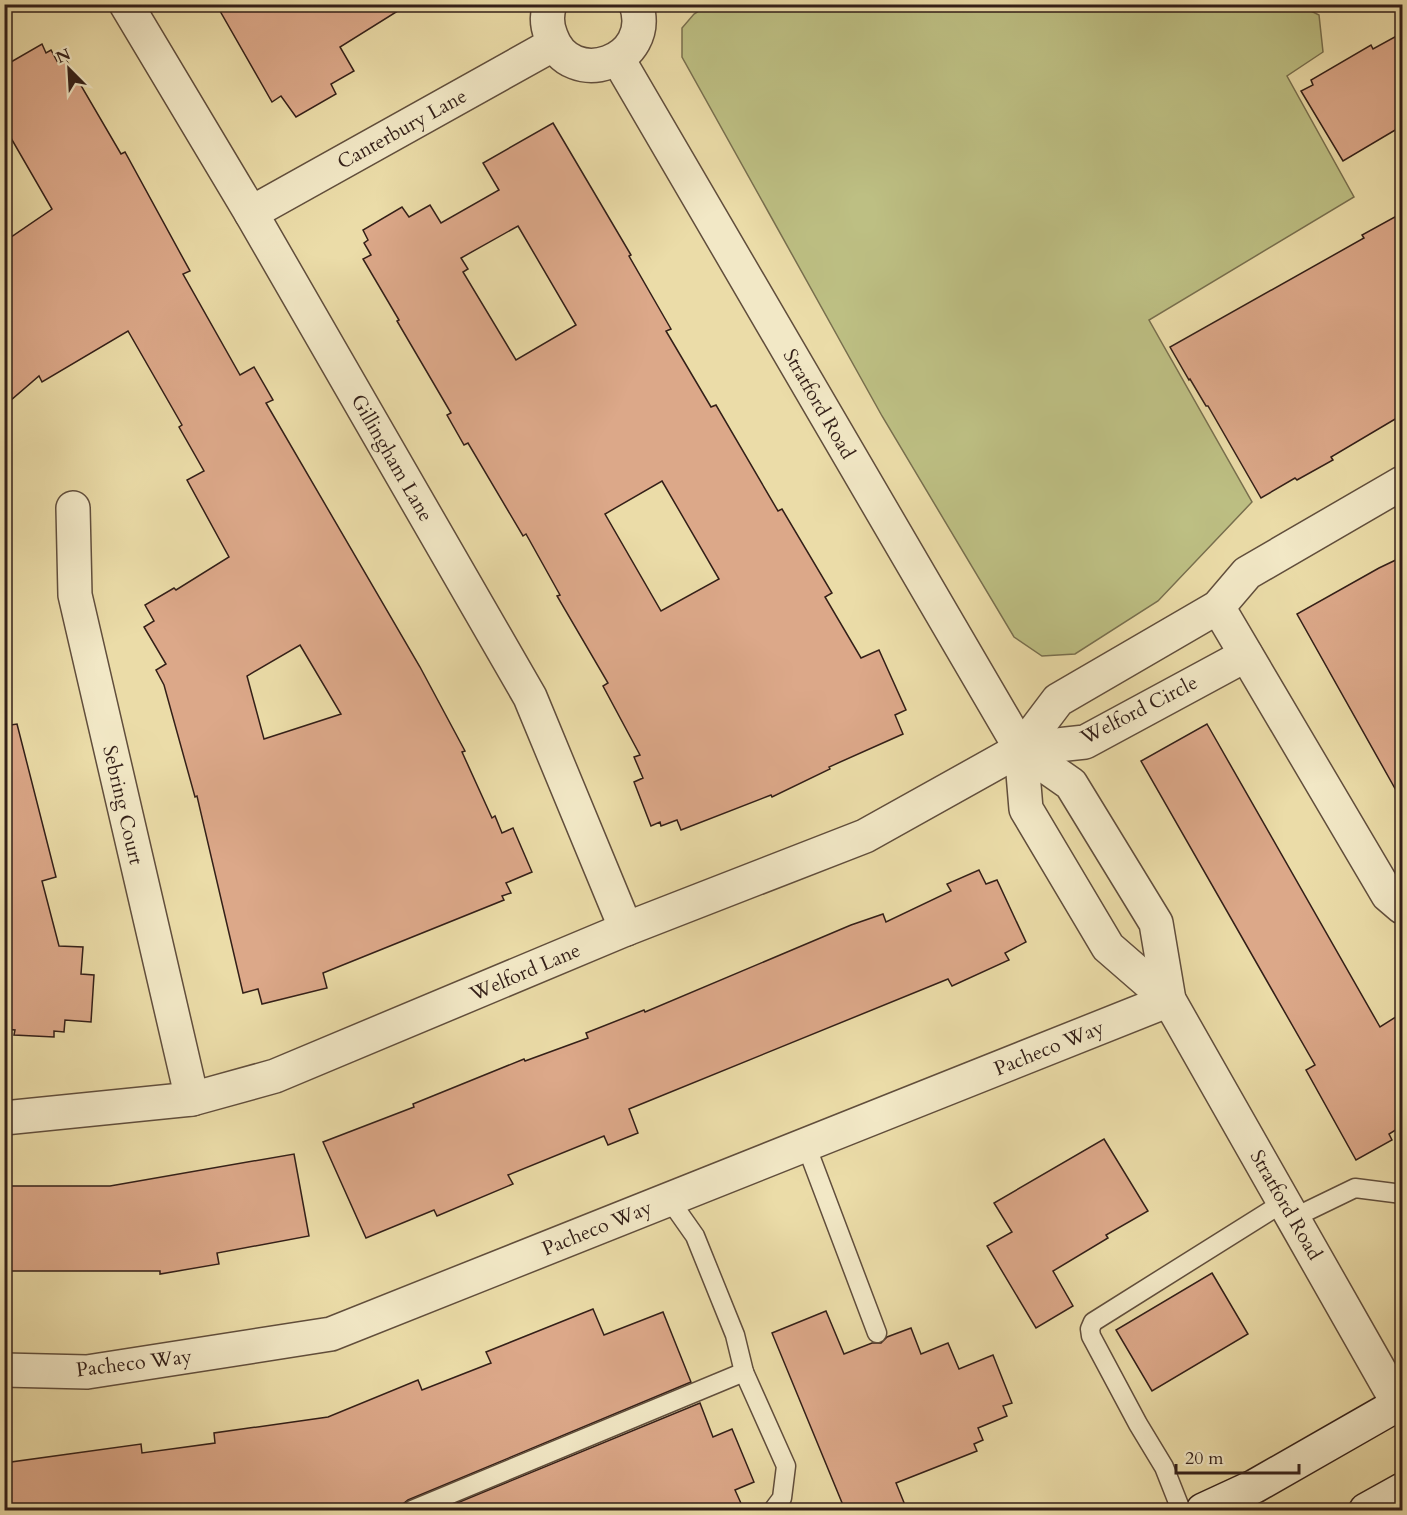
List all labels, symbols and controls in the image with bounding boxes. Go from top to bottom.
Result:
north arrow [39,39,99,99]
text: N [52,43,74,69]
street label: Canterbury Lane [332,82,472,176]
street label: Stratford Road [777,344,862,464]
street label: Gillingham Lane [345,389,439,527]
street label: Welford Circle [1075,669,1202,752]
street label: Sebring Court [96,743,150,868]
street label: Welford Lane [465,937,584,1008]
street label: Pacheco Way [990,1014,1108,1082]
street label: Stratford Road [1244,1145,1329,1265]
street label: Pacheco Way [538,1194,656,1262]
street label: Pacheco Way [75,1342,194,1383]
scale bar [1176,1437,1299,1475]
text: 20 m [1185,1446,1224,1471]

